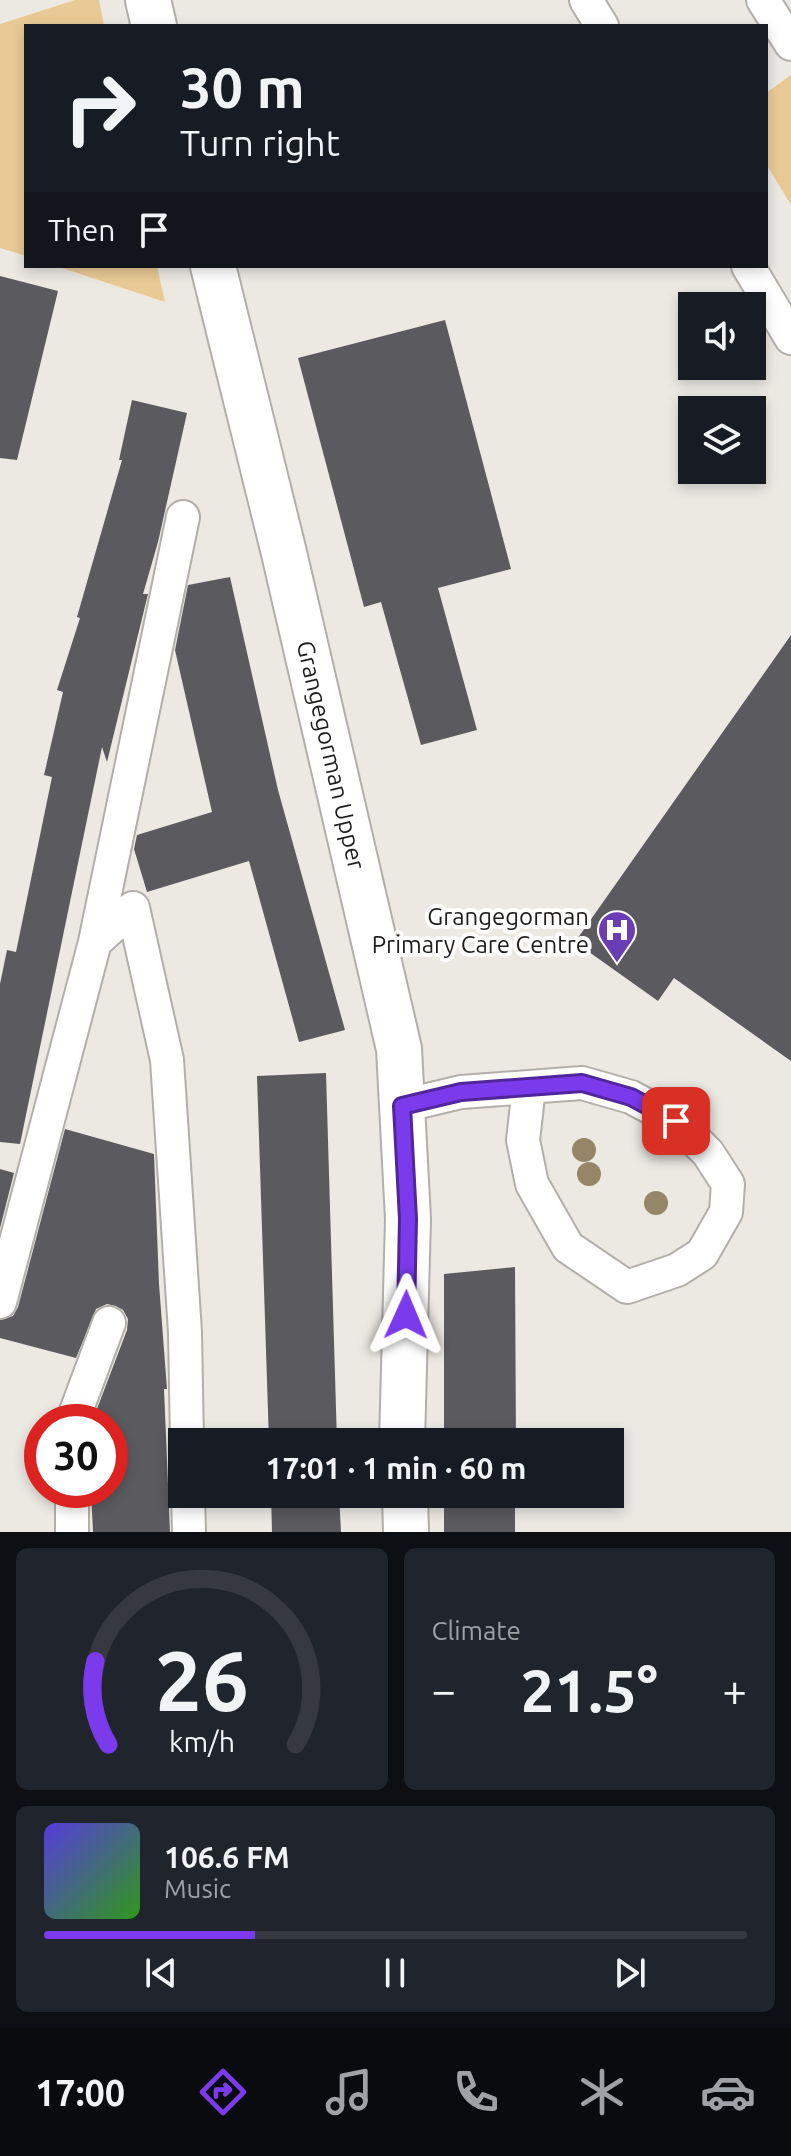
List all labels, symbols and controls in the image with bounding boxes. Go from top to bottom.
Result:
icon: right [48,56,152,160]
text: 30 m [180,56,305,119]
text: Turn right [180,122,340,163]
icon: arrive [132,208,176,252]
text: Then [48,213,116,247]
map controls [678,292,766,484]
button: sound [678,292,766,380]
button: layers [678,396,766,484]
street label: Grangegorman Upper [292,638,370,872]
place label: Grangegorman Primary Care Centre [372,903,589,958]
hospital icon: Grangegorman Primary Care Centre [596,909,638,964]
pin [642,1087,710,1155]
icon: arrive [654,1099,698,1143]
position arrow [364,1273,448,1357]
speed limit sign: 30 [24,1404,128,1508]
text: 17:01 · 1 min · 60 m [266,1451,526,1485]
text: Climate [432,1616,521,1645]
text: 26 [155,1633,249,1727]
text: 21.5° [521,1656,658,1723]
text: − [432,1665,456,1714]
text: + [722,1665,747,1714]
text: km/h [169,1725,235,1757]
text: 106.6 FM [164,1840,290,1874]
text: Music [164,1874,231,1903]
icon: previous [139,1951,183,1995]
icon: pause [373,1951,417,1995]
icon: next [608,1951,652,1995]
icon: directions [195,2064,251,2120]
icon: music [321,2064,377,2120]
icon: phone [448,2064,504,2120]
icon: climate [574,2064,630,2120]
icon: car [700,2064,756,2120]
text: 17:00 [35,2072,125,2113]

